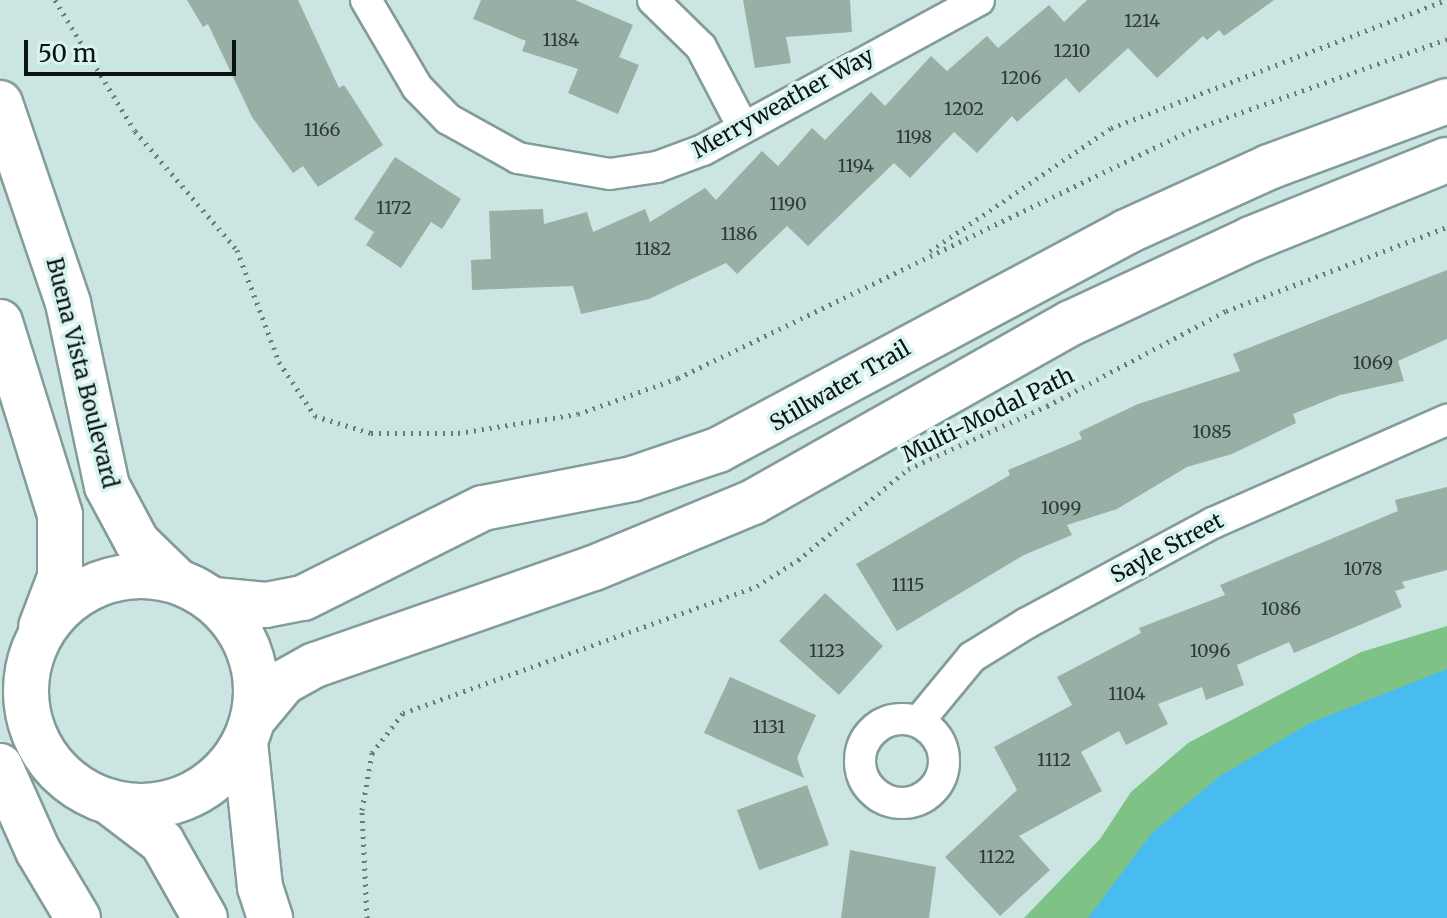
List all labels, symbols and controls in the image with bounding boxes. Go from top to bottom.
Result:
house number: 1214 [1124,10,1160,32]
scale bar [28,24,240,74]
house number: 1184 [543,29,579,51]
text: 50 m [38,38,97,69]
house number: 1210 [1054,40,1090,62]
street label: Merryweather Way [688,42,878,164]
house number: 1206 [1001,67,1041,89]
house number: 1202 [944,98,984,120]
house number: 1166 [304,119,340,141]
house number: 1198 [896,126,932,148]
house number: 1194 [838,155,874,177]
house number: 1190 [769,193,807,215]
house number: 1172 [376,197,412,219]
house number: 1186 [721,223,757,245]
house number: 1182 [635,238,671,260]
street label: Buena Vista Boulevard [41,255,123,491]
street label: Stillwater Trail [765,335,915,437]
house number: 1069 [1353,352,1393,374]
street label: Multi-Modal Path [898,362,1078,468]
house number: 1085 [1192,421,1232,443]
house number: 1099 [1041,497,1081,519]
street label: Sayle Street [1106,507,1228,589]
house number: 1078 [1344,558,1382,580]
house number: 1115 [891,574,925,596]
house number: 1086 [1261,598,1301,620]
house number: 1123 [809,640,845,662]
house number: 1096 [1190,640,1230,662]
house number: 1104 [1108,683,1146,705]
house number: 1131 [753,716,785,738]
house number: 1112 [1037,749,1071,771]
house number: 1122 [979,846,1015,868]

